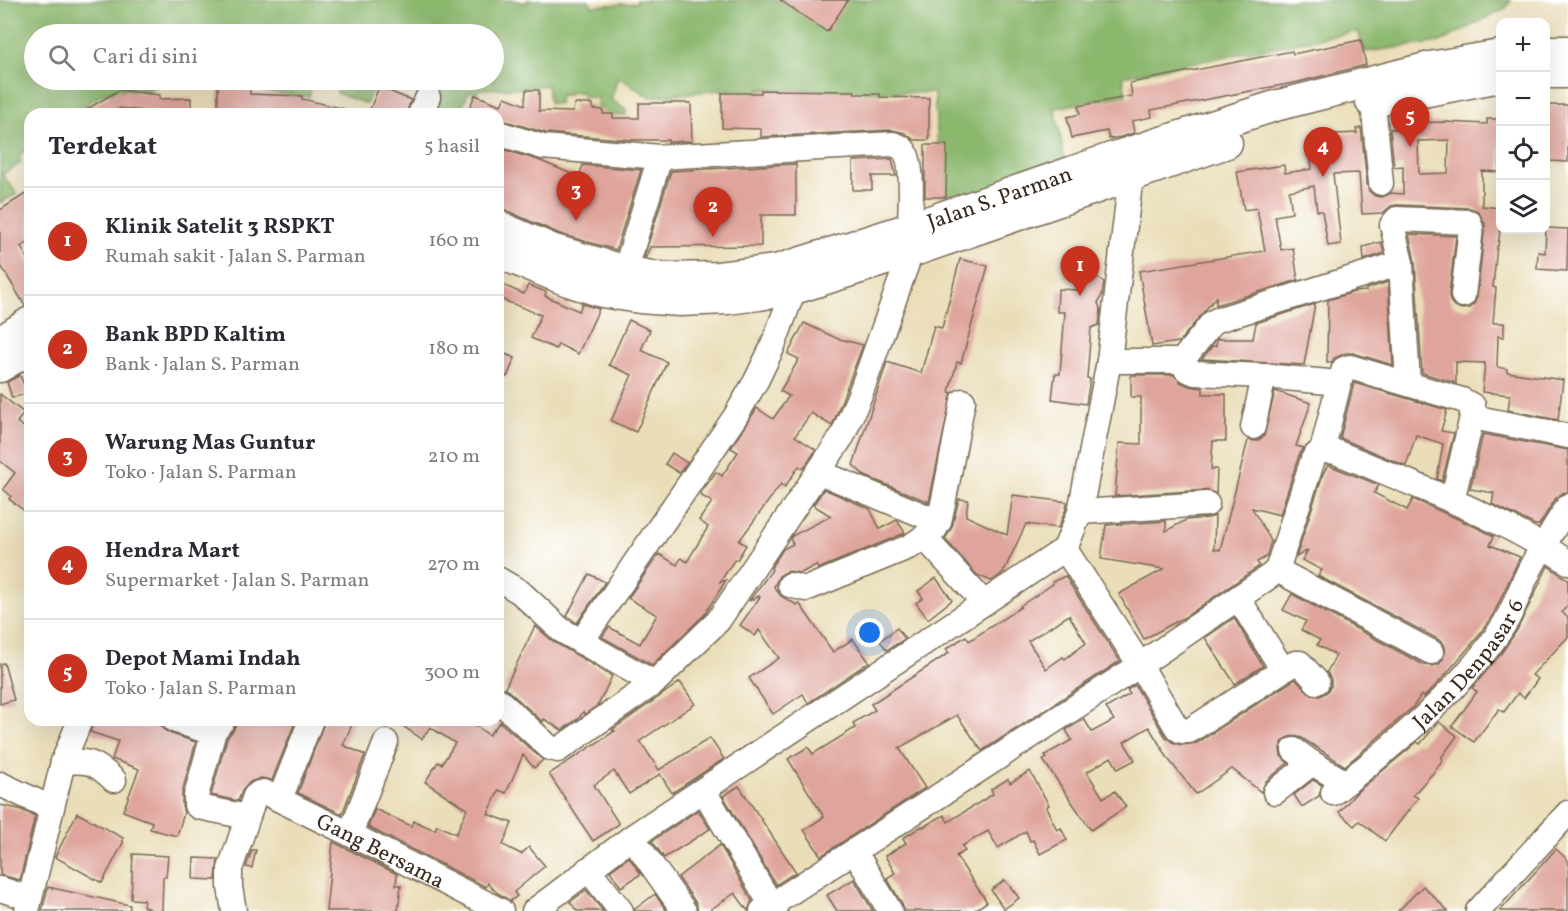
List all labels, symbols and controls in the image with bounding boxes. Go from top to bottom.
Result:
map controls [1496,18,1550,234]
button: + [1496,18,1550,72]
search box [24,24,504,90]
icon: search [45,41,78,74]
text: Cari di sini [93,42,198,73]
button: − [1496,72,1550,126]
pin: 5 [1390,98,1430,147]
button: locate [1496,126,1550,180]
pin: 4 [1304,128,1342,177]
text: Terdekat [48,129,157,165]
text: 5 hasil [424,133,480,161]
street label: Jalan S. Parman [923,160,1077,239]
pin: 3 [556,172,596,221]
button: layers [1496,180,1550,234]
pin: 2 [694,188,732,237]
text: Klinik Satelit 3 RSPKT [105,212,335,243]
text: 1 [63,227,72,255]
text: 160 m [428,227,480,255]
text: Rumah sakit · Jalan S. Parman [105,243,366,271]
pin: 1 [1060,246,1100,296]
text: Bank BPD Kaltim [105,320,286,351]
text: 2 [62,335,73,363]
text: 180 m [428,335,480,363]
text: Bank · Jalan S. Parman [105,351,300,379]
text: Warung Mas Guntur [105,428,315,459]
text: 3 [62,443,73,471]
text: 210 m [428,443,480,471]
text: Toko · Jalan S. Parman [105,459,297,487]
text: Hendra Mart [105,536,240,567]
text: 4 [61,551,74,579]
text: 270 m [427,551,480,579]
text: Supermarket · Jalan S. Parman [105,567,369,595]
street label: Jalan Denpasar 6 [1407,595,1533,738]
your location [855,618,884,647]
text: Depot Mami Indah [105,644,301,675]
text: 5 [63,659,72,687]
text: 300 m [424,659,480,687]
text: Toko · Jalan S. Parman [105,675,297,703]
street label: Gang Bersama [310,807,449,898]

